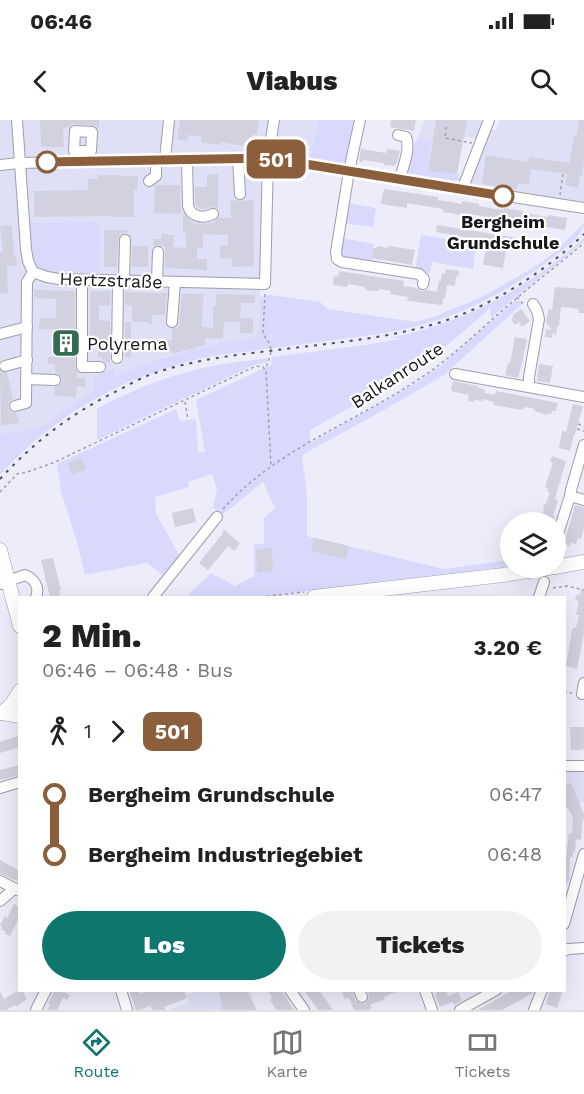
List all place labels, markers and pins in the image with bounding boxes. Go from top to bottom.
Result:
unlabelled marker [36,151,58,173]
marker: Bergheim Grundschule [492,185,514,207]
place label: Bergheim Grundschule [447,211,559,253]
building icon: Polyrema [50,327,82,359]
place label: Polyrema [87,333,168,354]

